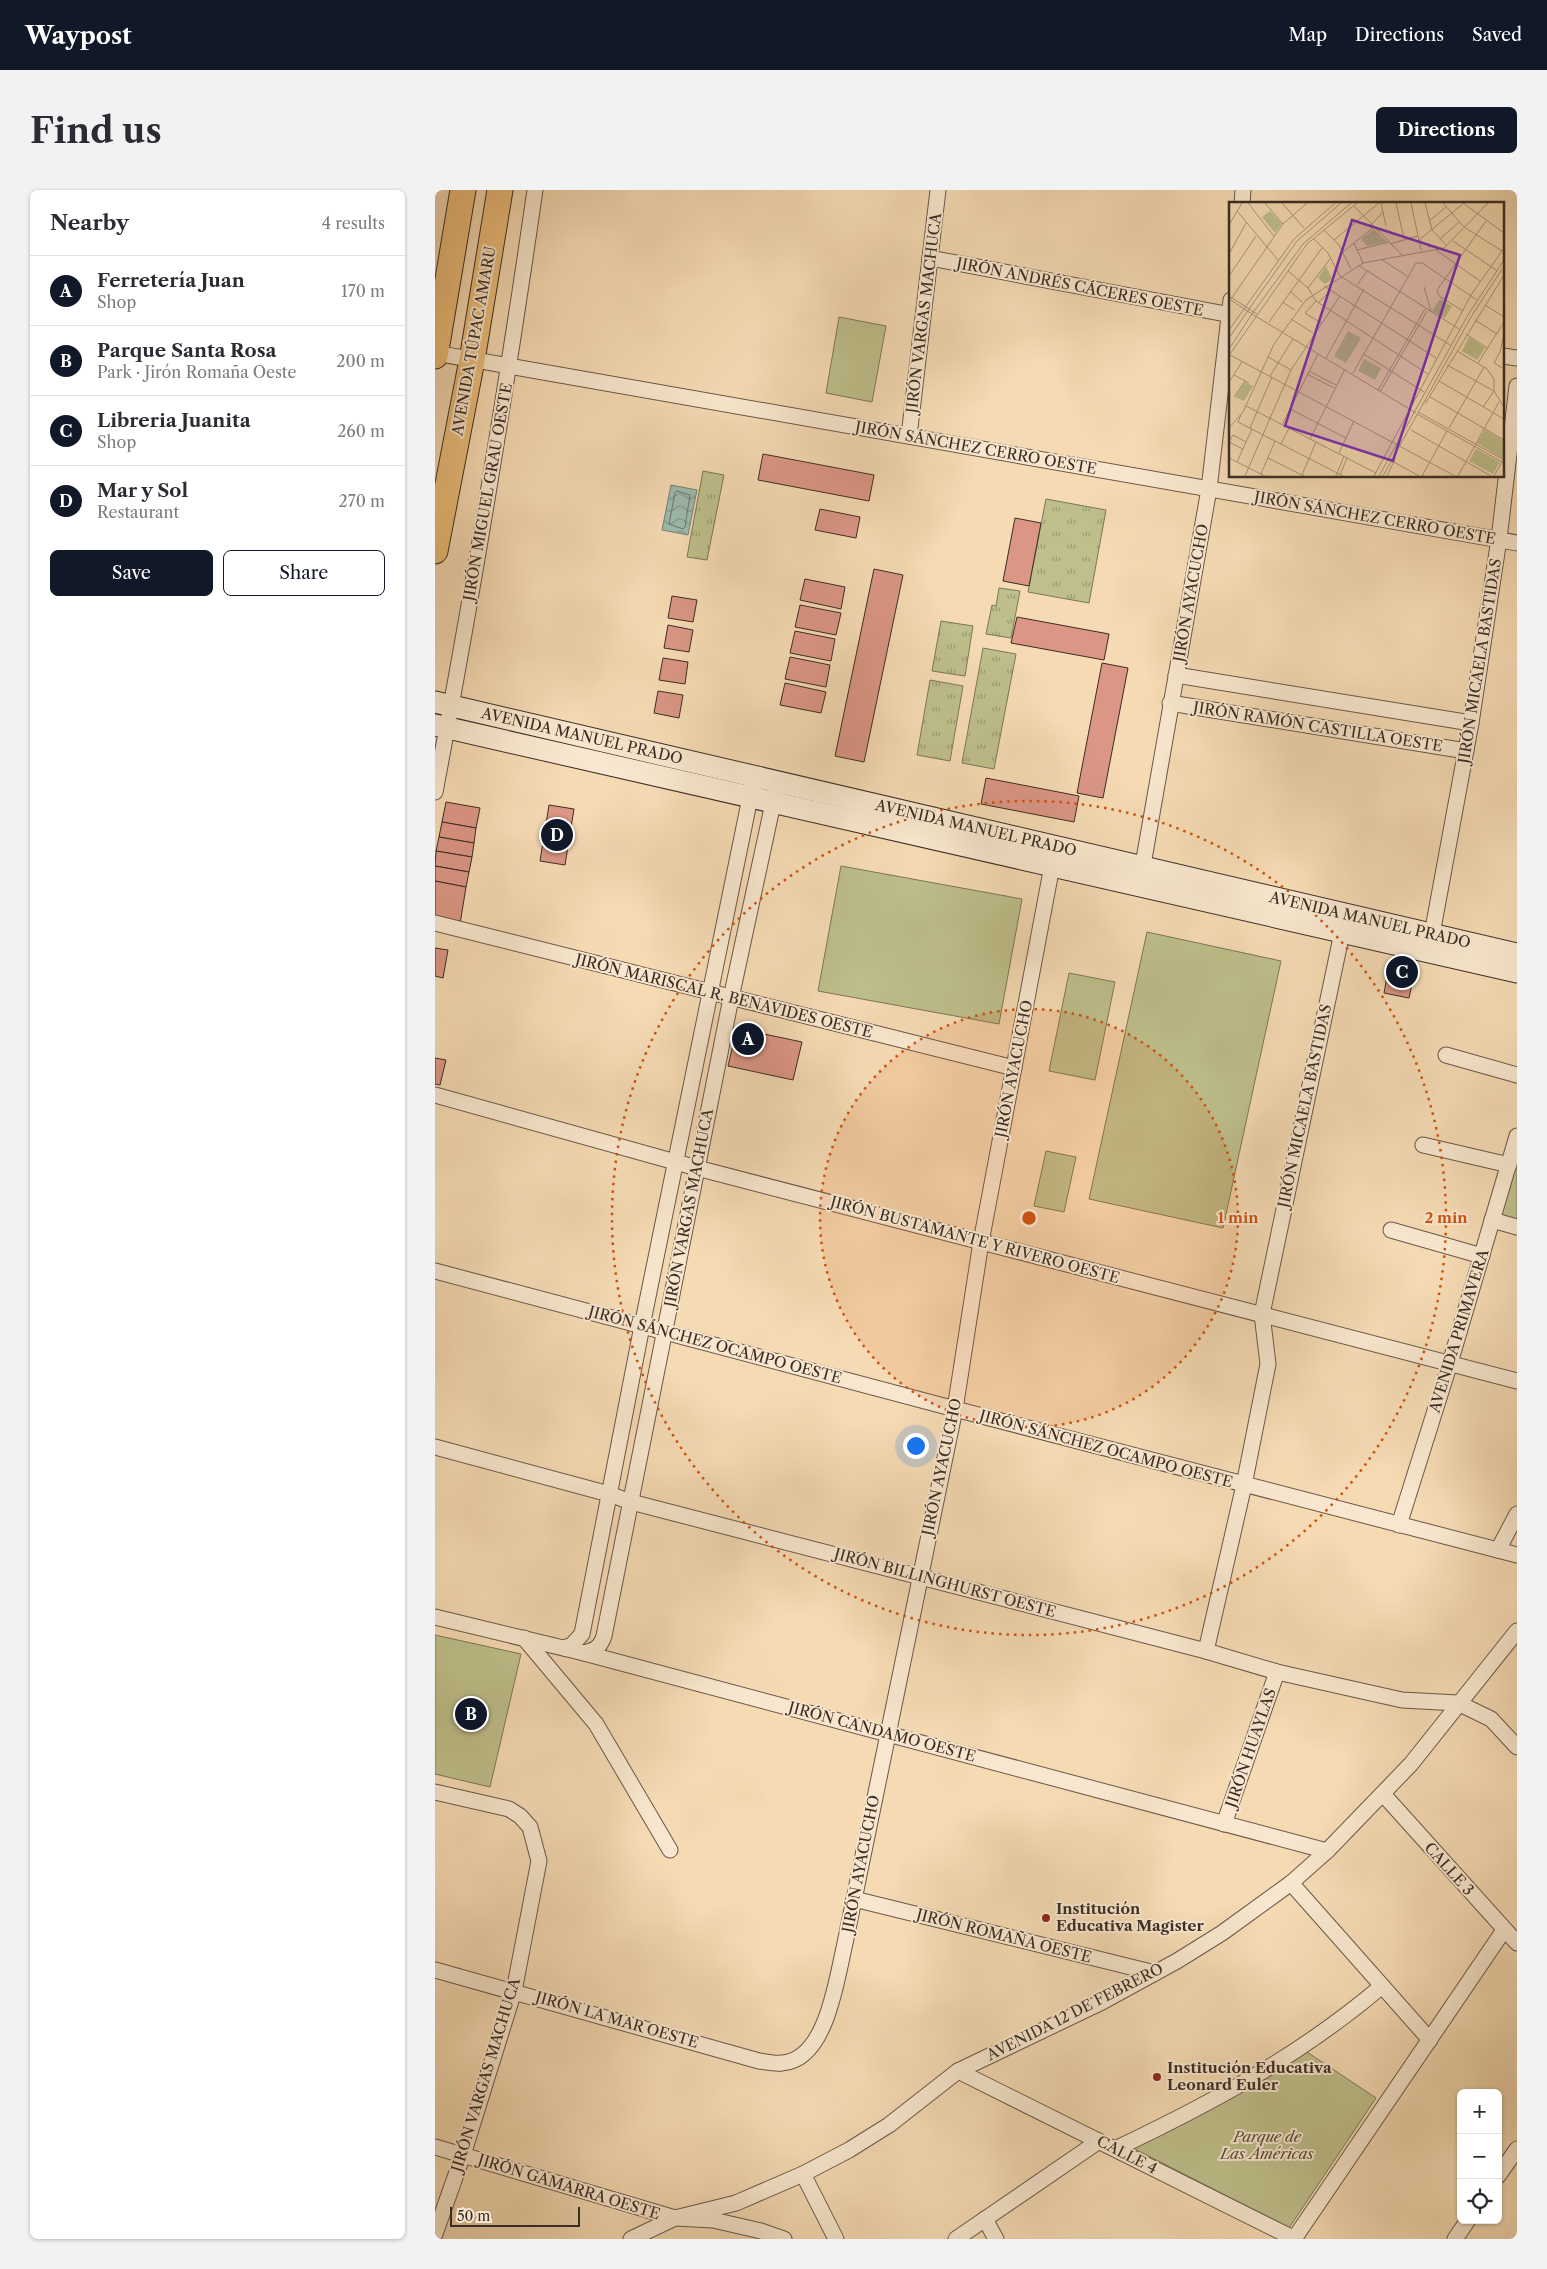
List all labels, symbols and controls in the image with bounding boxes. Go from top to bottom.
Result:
text: Waypost [25,21,132,50]
text: Map [1288,24,1327,46]
text: Directions [1355,24,1444,46]
text: Saved [1472,24,1522,46]
button: Directions [1376,107,1517,153]
text: Find us [30,109,162,152]
inset map [1229,202,1505,478]
text: Nearby [50,210,129,235]
street label: JIRÓN VARGAS MACHUCA [902,211,945,416]
text: 4 results [322,213,385,233]
street label: AVENIDA TÚPAC AMARU [447,244,500,438]
street label: JIRÓN ANDRÉS CÁCERES OESTE [953,253,1205,320]
text: Ferretería Juan [97,269,245,292]
text: A [60,281,72,301]
text: 170 m [341,281,385,301]
text: Shop [97,292,136,312]
text: Parque Santa Rosa [97,339,276,362]
text: B [60,351,72,371]
text: 200 m [336,351,385,371]
text: Park · Jirón Romaña Oeste [97,362,296,382]
street label: JIRÓN MIGUEL GRAU OESTE [459,381,516,604]
text: Libreria Juanita [97,409,251,432]
street label: JIRÓN SÁNCHEZ CERRO OESTE [852,417,1098,478]
text: C [60,421,72,441]
text: 260 m [337,421,385,441]
text: Shop [97,432,136,452]
text: Mar y Sol [97,479,188,502]
street label: JIRÓN SÁNCHEZ CERRO OESTE [1251,487,1497,548]
text: D [59,491,73,511]
text: 270 m [339,491,385,511]
text: Restaurant [97,502,179,522]
street label: JIRÓN AYACUCHO [1169,522,1212,665]
button: Save [50,550,213,596]
button: Share [223,550,385,596]
street label: JIRÓN MICAELA BASTIDAS [1454,557,1505,767]
street label: JIRÓN RAMÓN CASTILLA OESTE [1190,697,1444,756]
street label: AVENIDA MANUEL PRADO [479,703,685,768]
street label: AVENIDA MANUEL PRADO [873,795,1079,860]
pin: D [541,816,573,854]
street label: AVENIDA MANUEL PRADO [1267,887,1473,952]
street label: JIRÓN MARISCAL R. BENAVIDES OESTE [573,950,875,1042]
pin: C [1386,953,1418,991]
street label: JIRÓN AYACUCHO [990,998,1036,1141]
street label: JIRÓN MICAELA BASTIDAS [1273,1002,1335,1211]
pin: A [732,1020,764,1058]
street label: JIRÓN VARGAS MACHUCA [660,1106,717,1311]
street label: JIRÓN BUSTAMANTE Y RIVERO OESTE [826,1191,1122,1287]
text: 1 min [1217,1208,1259,1227]
text: 2 min [1424,1208,1468,1227]
centre of rings [1020,1209,1038,1227]
street label: AVENIDA PRIMAVERA [1424,1246,1493,1416]
street label: JIRÓN SÁNCHEZ OCAMPO OESTE [584,1301,844,1388]
street label: JIRÓN AYACUCHO [917,1397,965,1539]
street label: JIRÓN SÁNCHEZ OCAMPO OESTE [975,1405,1235,1492]
your location [903,1433,929,1459]
street label: JIRÓN BILLINGHURST OESTE [830,1543,1058,1621]
street label: JIRÓN HUAYLAS [1221,1686,1280,1812]
pin: B [455,1695,487,1733]
street label: JIRÓN CANDAMO OESTE [784,1697,978,1766]
street label: JIRÓN AYACUCHO [837,1793,883,1936]
street label: CALLE 3 [1421,1838,1478,1899]
place label: Institución Educativa Magister [1056,1899,1205,1935]
street label: JIRÓN ROMAÑA OESTE [913,1904,1094,1967]
marker: Institución Educativa Magister [1040,1912,1052,1924]
street label: AVENIDA 12 DE FEBRERO [982,1959,1166,2065]
street label: JIRÓN VARGAS MACHUCA [446,1975,524,2176]
street label: JIRÓN LA MAR OESTE [531,1987,701,2052]
place label: Institución Educativa Leonard Euler [1167,2058,1332,2094]
marker: Institución Educativa Leonard Euler [1151,2071,1163,2083]
map controls [1457,2089,1502,2224]
button: + [1457,2089,1502,2134]
park label: Parque de Las Américas [1219,2127,1314,2163]
street label: CALLE 4 [1094,2131,1161,2178]
button: − [1457,2134,1502,2179]
street label: JIRÓN GAMARRA OESTE [474,2149,663,2223]
button: locate [1457,2179,1502,2224]
scale bar [450,2204,580,2227]
text: 50 m [457,2207,490,2225]

